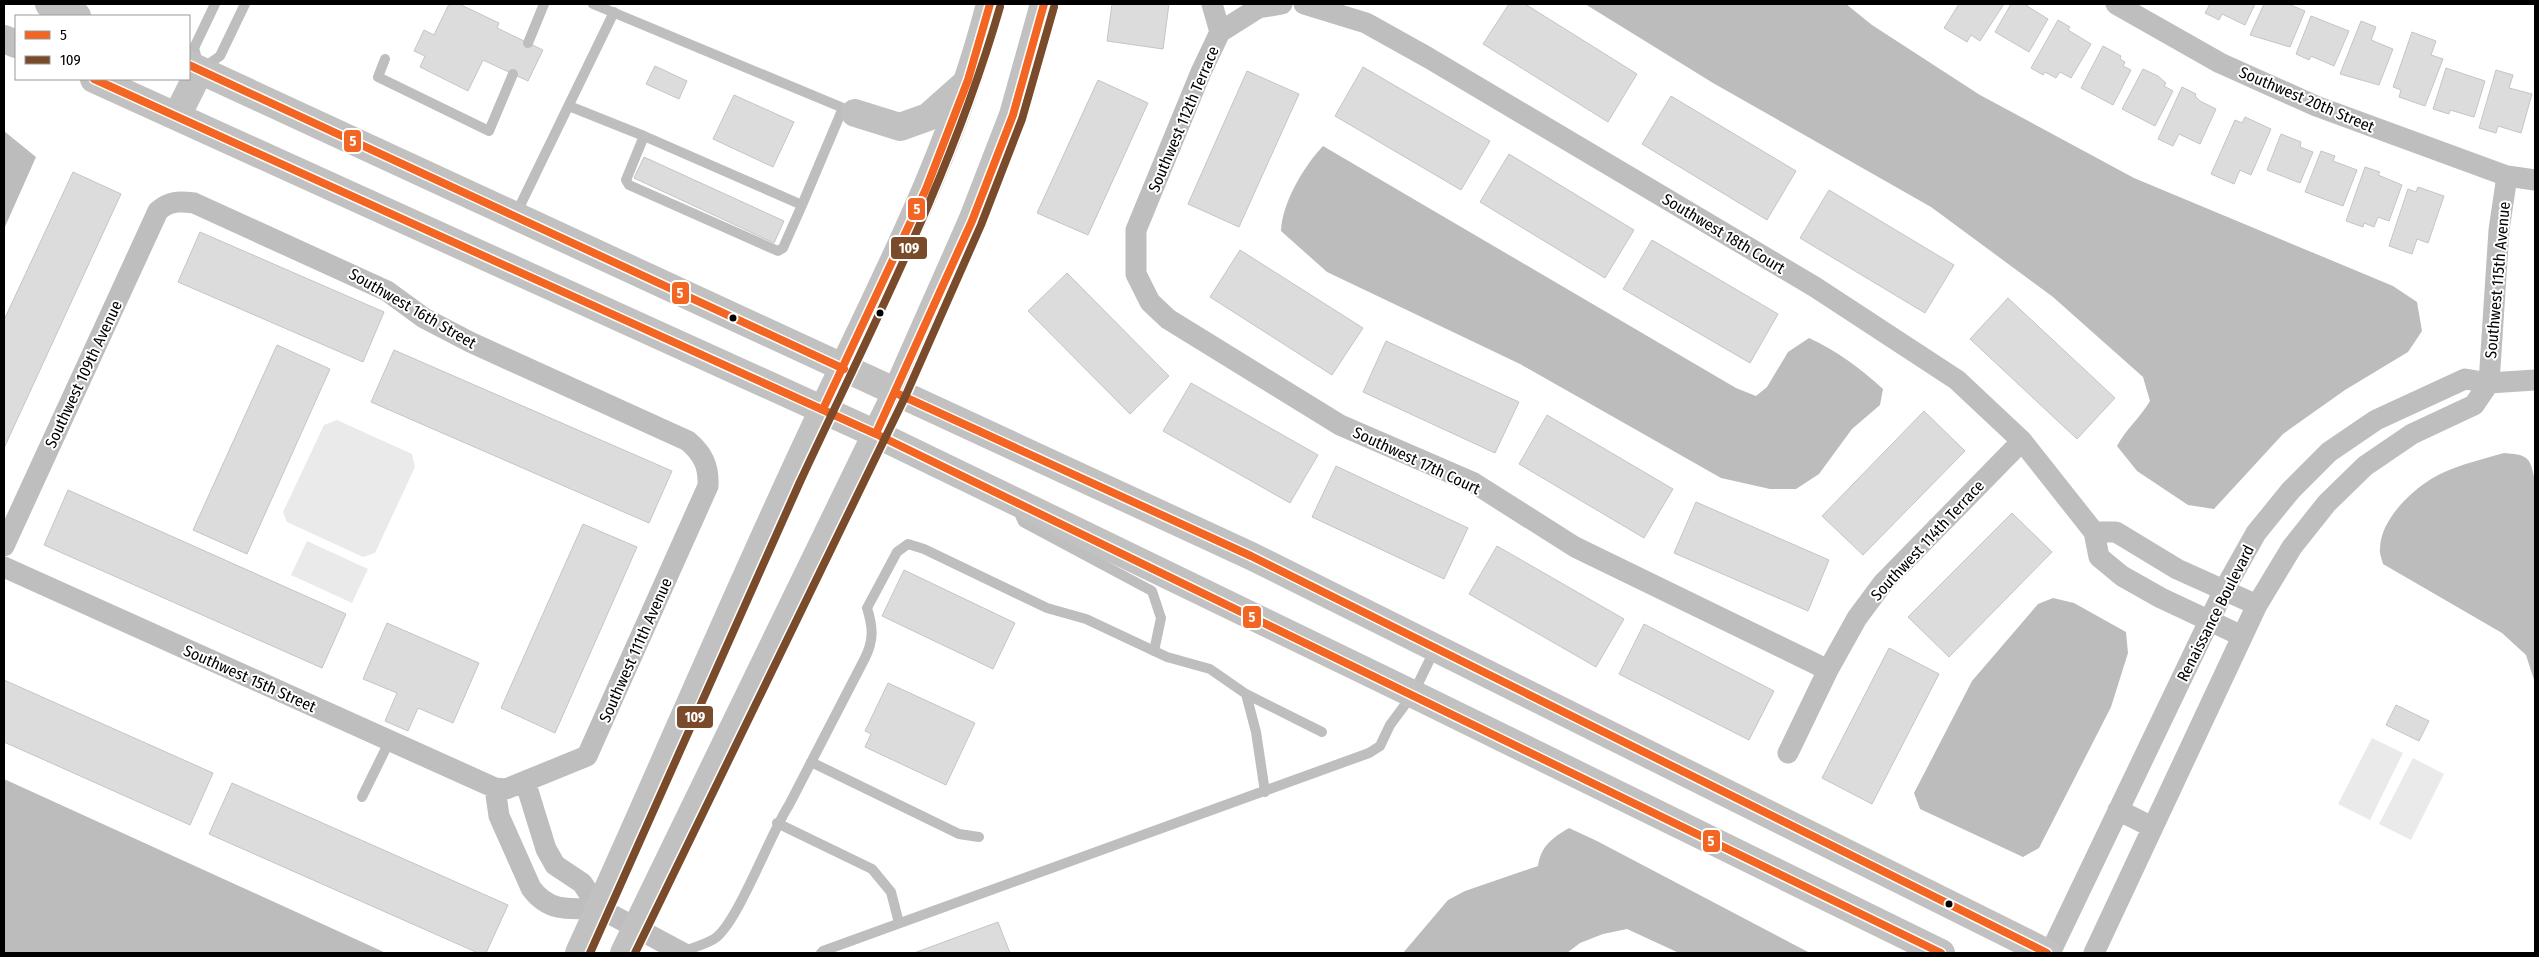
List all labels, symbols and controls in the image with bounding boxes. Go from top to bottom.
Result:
legend [15,15,190,80]
text: 5 [60,26,67,44]
street label: Southwest 112th Terrace [1144,43,1223,195]
text: 109 [60,51,81,69]
street label: Southwest 20th Street [2236,62,2378,137]
line badge: 5 [343,129,362,153]
text: 5 [350,133,357,150]
street label: Southwest 18th Court [1659,189,1789,278]
line badge: 5 [907,197,926,221]
text: 5 [914,201,921,218]
street label: Southwest 115th Avenue [2481,201,2514,359]
line badge: 109 [890,236,928,260]
text: 109 [899,240,919,257]
street label: Southwest 16th Street [346,264,480,353]
line badge: 5 [671,281,690,305]
text: 5 [677,285,684,302]
street label: Southwest 109th Avenue [41,297,126,451]
unlabelled marker [875,308,885,318]
unlabelled marker [728,313,738,323]
street label: Southwest 17th Court [1350,423,1484,499]
street label: Southwest 114th Terrace [1867,476,1988,604]
street label: Renaissance Boulevard [2173,542,2258,685]
street label: Southwest 111th Avenue [595,575,676,725]
line badge: 5 [1242,605,1262,629]
text: 5 [1249,609,1256,626]
street label: Southwest 15th Street [181,641,320,716]
line badge: 109 [676,705,714,729]
text: 109 [685,709,705,726]
line badge: 5 [1702,829,1721,853]
text: 5 [1708,833,1715,850]
unlabelled marker [1944,899,1954,909]

